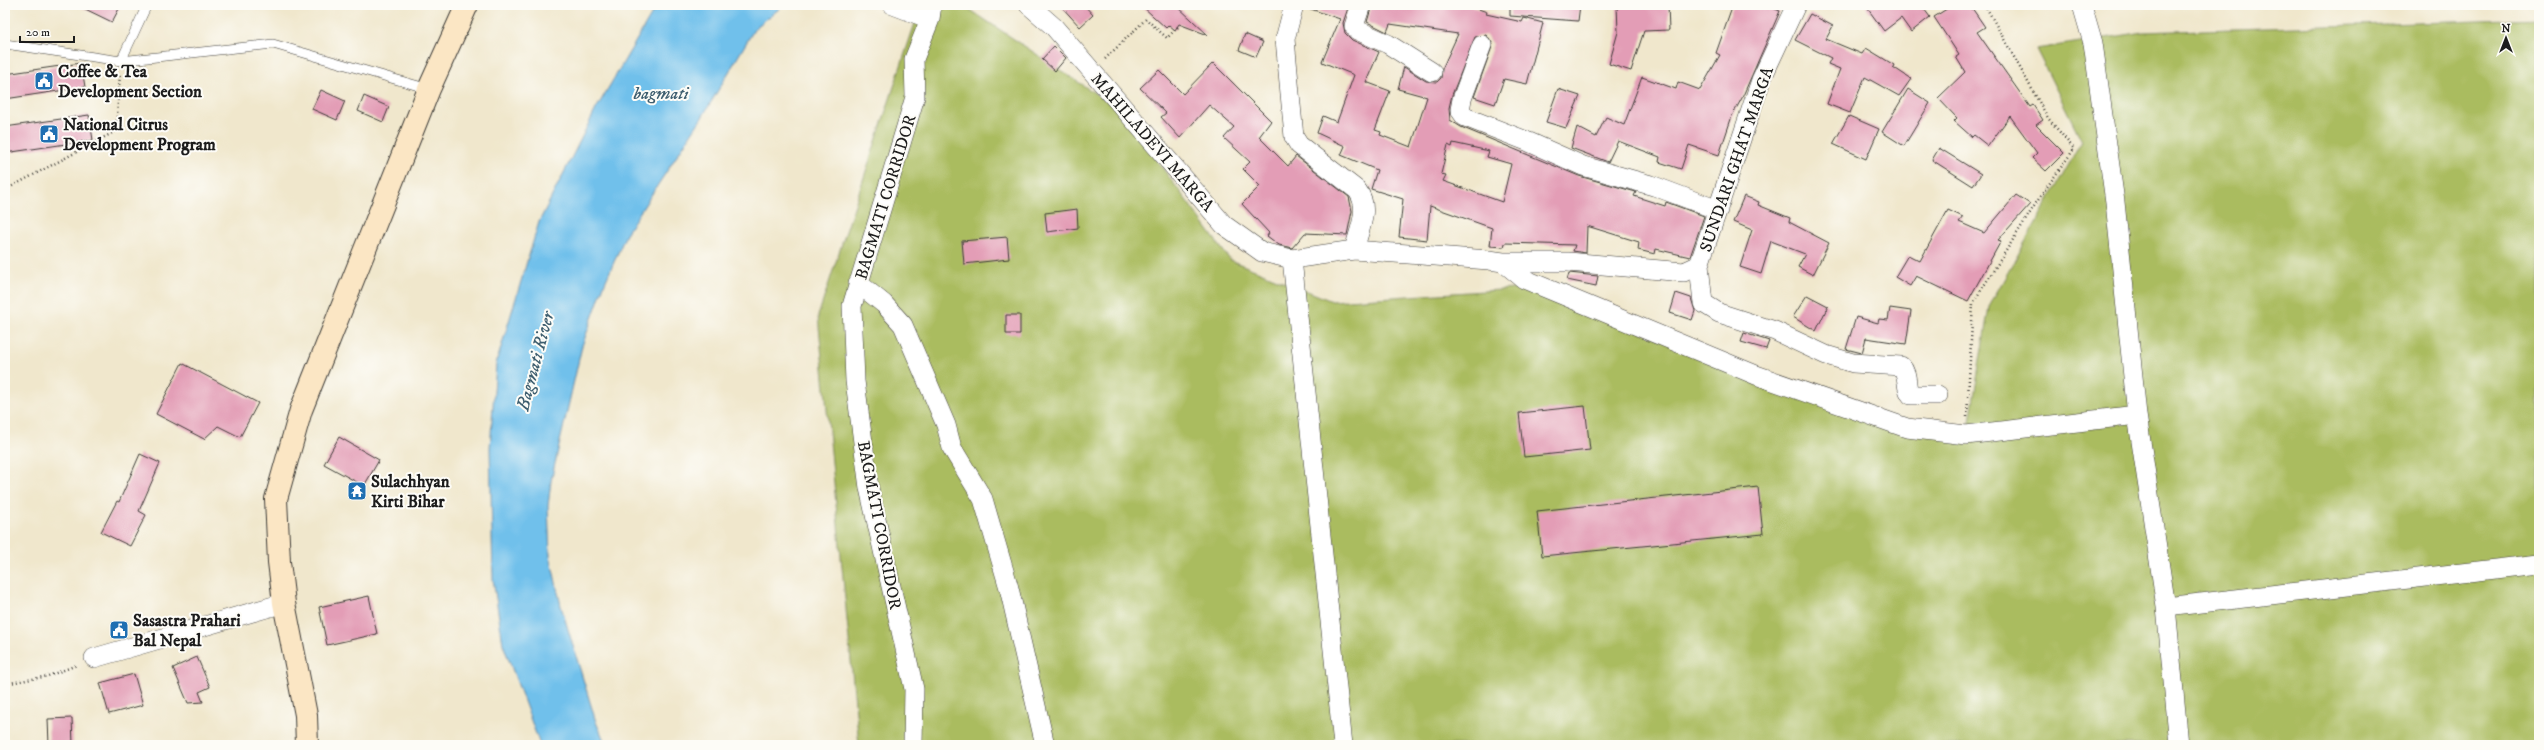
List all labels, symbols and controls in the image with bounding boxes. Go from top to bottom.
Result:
scale bar [20,18,74,44]
north arrow [2486,18,2526,58]
text: N [2501,22,2511,36]
text: 20 m [26,25,50,40]
place label: Coffee & Tea Development Section [58,61,202,103]
street label: SUNDARI GHAT MARGA [1695,64,1779,255]
street label: MAHILADEVI MARGA [1086,69,1219,217]
public building icon: Coffee & Tea Development Section [33,70,55,92]
water label: bagmati [634,83,690,105]
street label: BAGMATI CORRIDOR [850,111,922,282]
place label: National Citrus Development Program [63,114,216,156]
public building icon: National Citrus Development Program [38,123,60,145]
water label: Bagmati River [512,308,560,414]
street label: BAGMATI CORRIDOR [852,439,906,612]
place label: Sulachhyan Kirti Bihar [371,471,450,513]
temple icon: Sulachhyan Kirti Bihar [346,480,368,502]
place label: Sasastra Prahari Bal Nepal [133,610,241,652]
public building icon: Sasastra Prahari Bal Nepal [108,619,130,641]

